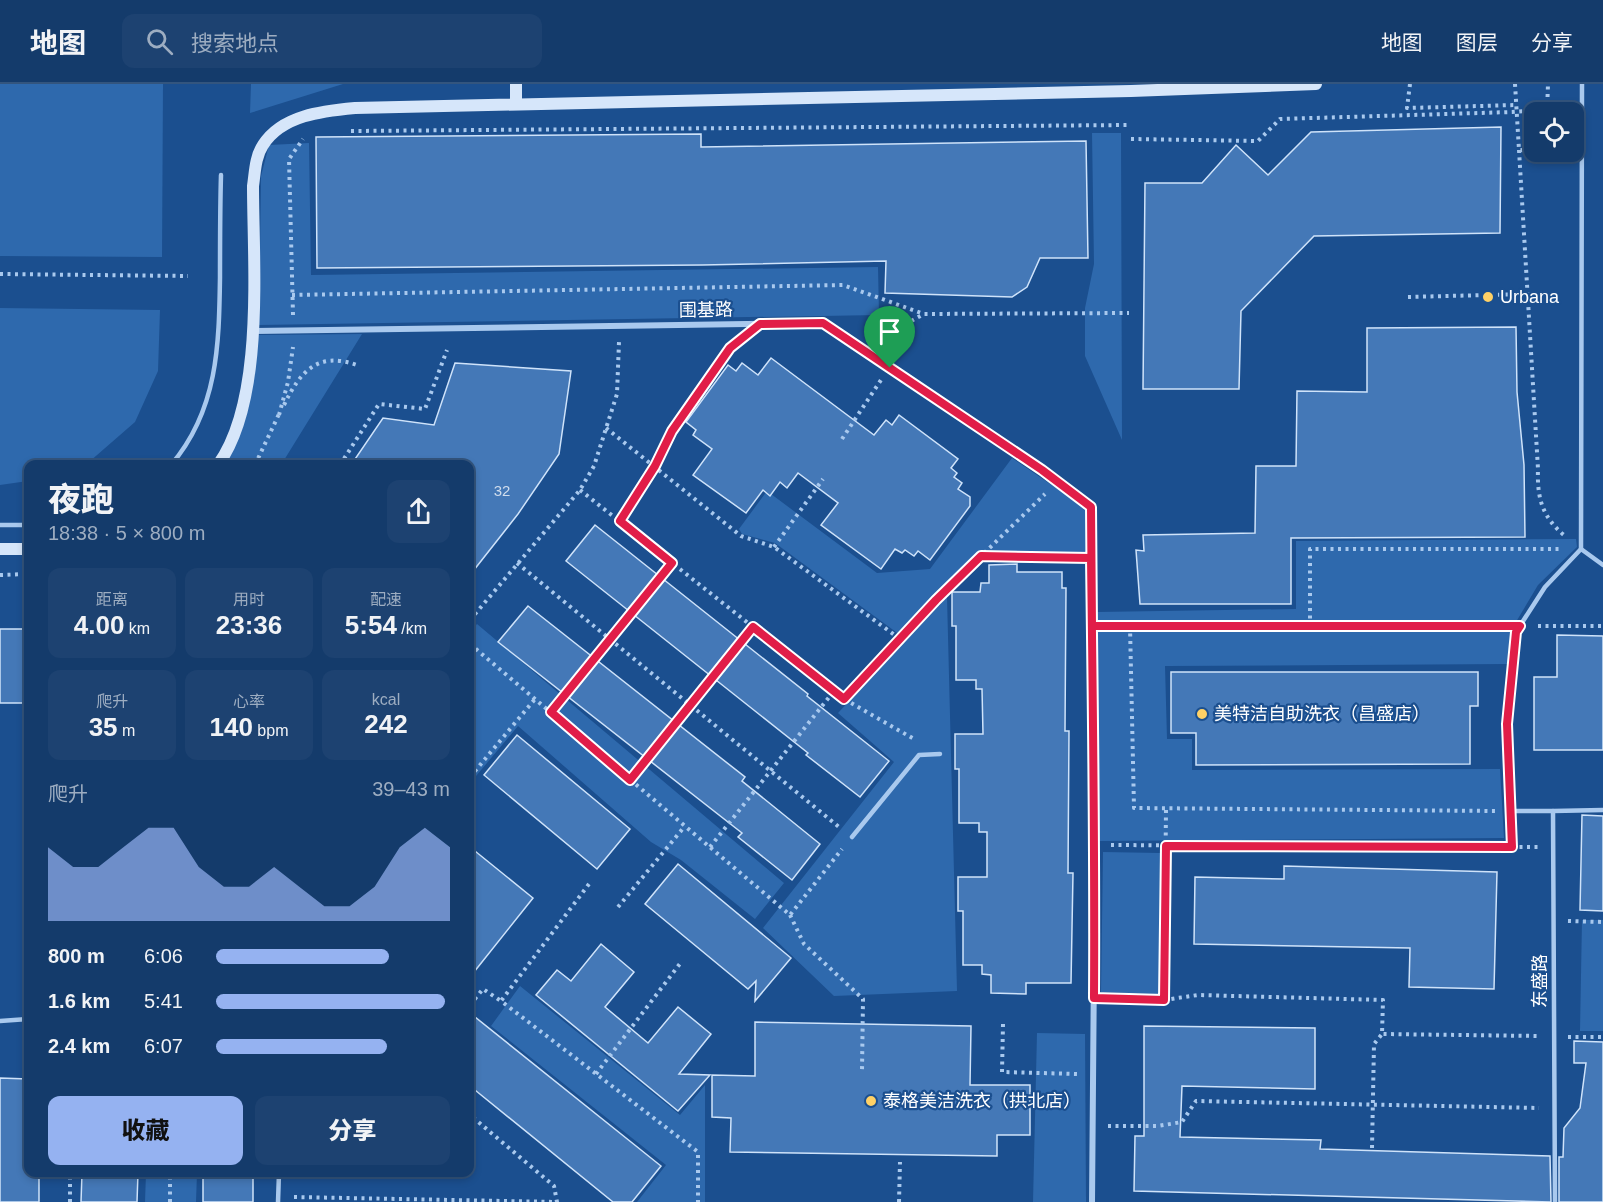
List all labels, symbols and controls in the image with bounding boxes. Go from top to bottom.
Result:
search box [122,14,542,68]
icon: search [143,25,176,58]
text: 地图 [30,28,86,59]
text: 搜索地点 [191,31,279,56]
text: 地图 [1381,31,1423,54]
text: 图层 [1456,31,1498,54]
text: 分享 [1531,31,1573,54]
map controls [1524,102,1584,162]
button: locate [1524,102,1584,162]
place label: Urbana [1500,287,1560,307]
marker: Urbana [1481,290,1495,304]
street label: 围基路 [679,300,733,320]
pin [864,306,915,368]
icon: arrive [873,315,906,348]
button: share [387,480,450,543]
text: 夜跑 [48,481,114,518]
house number: 32 [494,482,510,499]
text: 18:38 · 5 × 800 m [48,522,205,544]
text: 距离 [96,591,128,608]
text: 用时 [233,591,265,608]
text: 配速 [370,591,402,608]
text: 4.00 [74,610,124,640]
text: 23:36 [216,610,282,640]
text: 5:54 [345,610,397,640]
text: km [124,620,150,637]
text: /km [397,620,427,637]
text: kcal [372,691,400,708]
text: 爬升 [96,693,128,710]
text: 心率 [233,693,265,710]
place label: 美特洁自助洗衣（昌盛店） [1214,704,1430,724]
marker: 美特洁自助洗衣（昌盛店） [1195,707,1209,721]
text: 242 [364,709,408,739]
text: 35 [89,712,118,742]
text: 140 [210,712,253,742]
text: m [118,722,135,739]
text: bpm [253,722,288,739]
text: 39–43 m [372,778,450,800]
text: 爬升 [48,783,88,805]
text: 800 m [48,945,105,967]
text: 6:06 [144,945,183,967]
street label: 东盛路 [1530,954,1550,1008]
text: 1.6 km [48,990,110,1012]
text: 5:41 [144,990,183,1012]
text: 2.4 km [48,1035,110,1057]
text: 6:07 [144,1035,183,1057]
place label: 泰格美洁洗衣（拱北店） [883,1091,1081,1111]
marker: 泰格美洁洗衣（拱北店） [864,1094,878,1108]
button: 收藏 [48,1096,243,1165]
button: 分享 [255,1096,450,1165]

